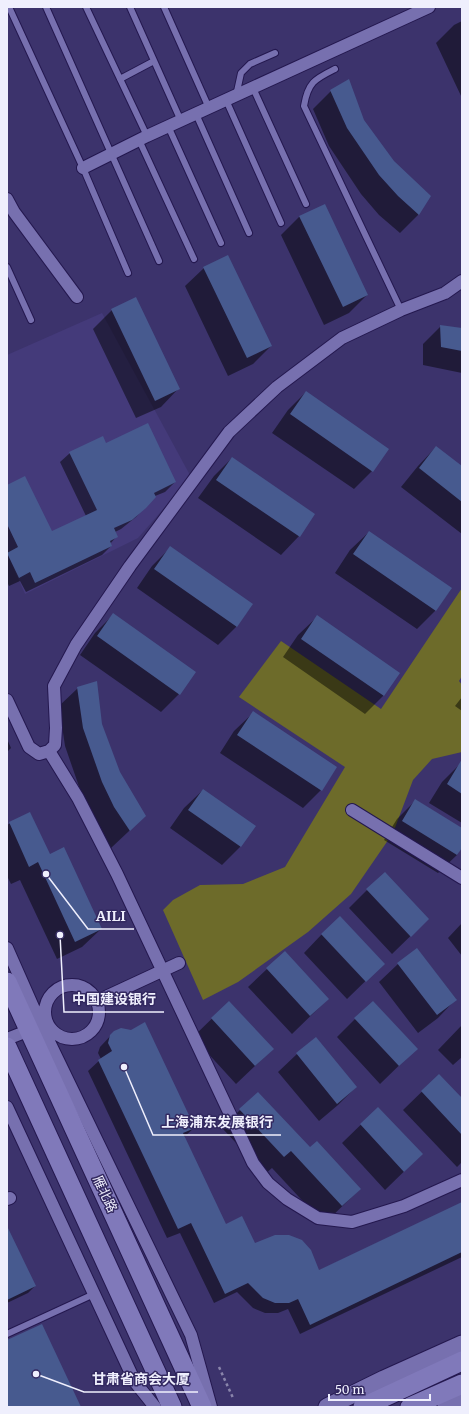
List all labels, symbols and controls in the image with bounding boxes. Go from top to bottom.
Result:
callout: AILI [88,903,134,929]
text: AILI [95,907,126,925]
callout: 中国建设银行 [64,986,164,1012]
text: 中国建设银行 [72,990,156,1008]
callout: 上海浦东发展银行 [153,1109,281,1135]
text: 上海浦东发展银行 [161,1113,273,1131]
street label: 雁北路 [89,1173,121,1215]
callout: 甘肃省商会大厦 [84,1366,198,1392]
text: 甘肃省商会大厦 [92,1370,190,1388]
scale bar [329,1376,430,1402]
text: 50 m [335,1382,364,1397]

